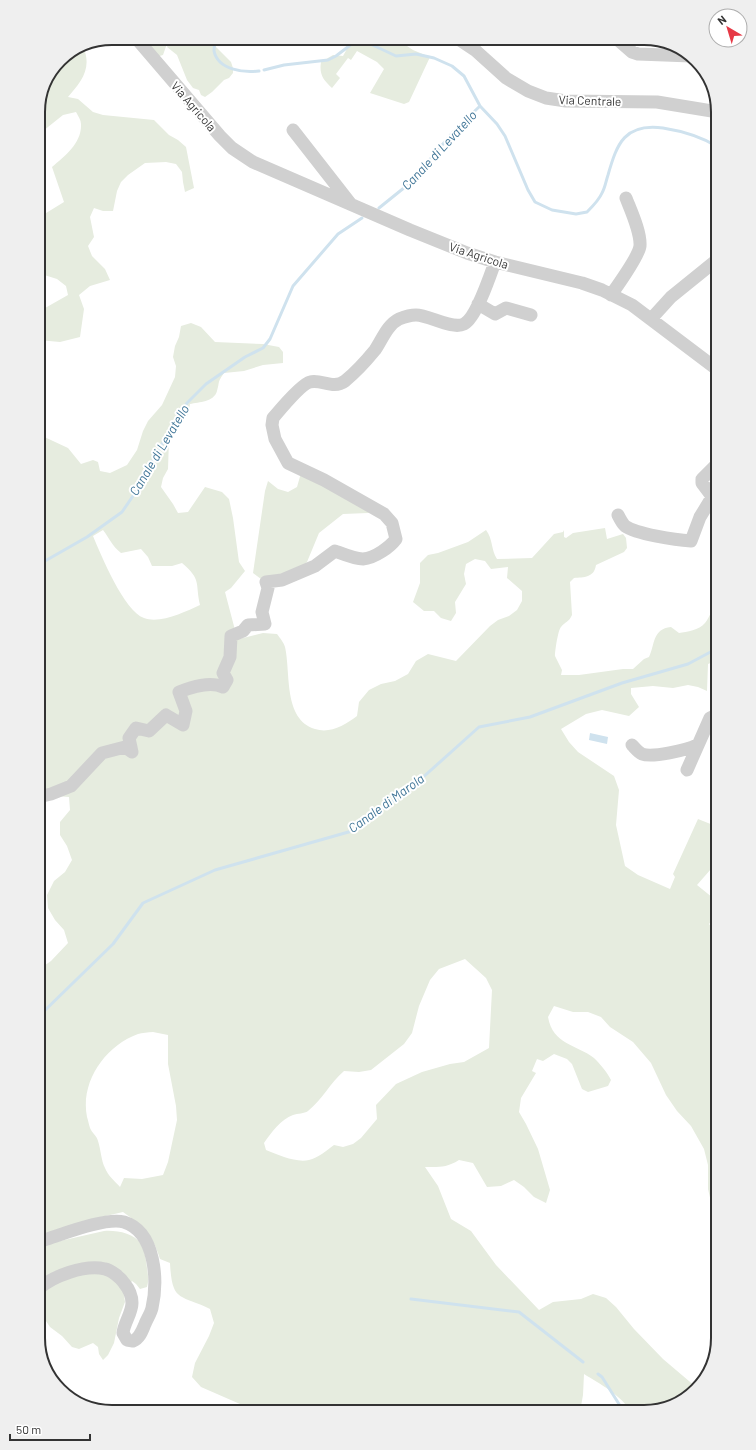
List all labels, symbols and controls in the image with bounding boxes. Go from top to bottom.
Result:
north arrow [708,8,748,48]
text: N [715,12,728,27]
street label: Via Agricola [169,78,219,134]
street label: Via Centrale [558,92,622,108]
water label: Canale di Levatello [398,107,480,193]
street label: Via Agricola [448,239,510,271]
water label: Canale di Levatello [126,402,192,498]
water label: Canale di Marola [345,770,427,836]
scale bar [10,1416,90,1442]
text: 50 m [16,1422,41,1436]

